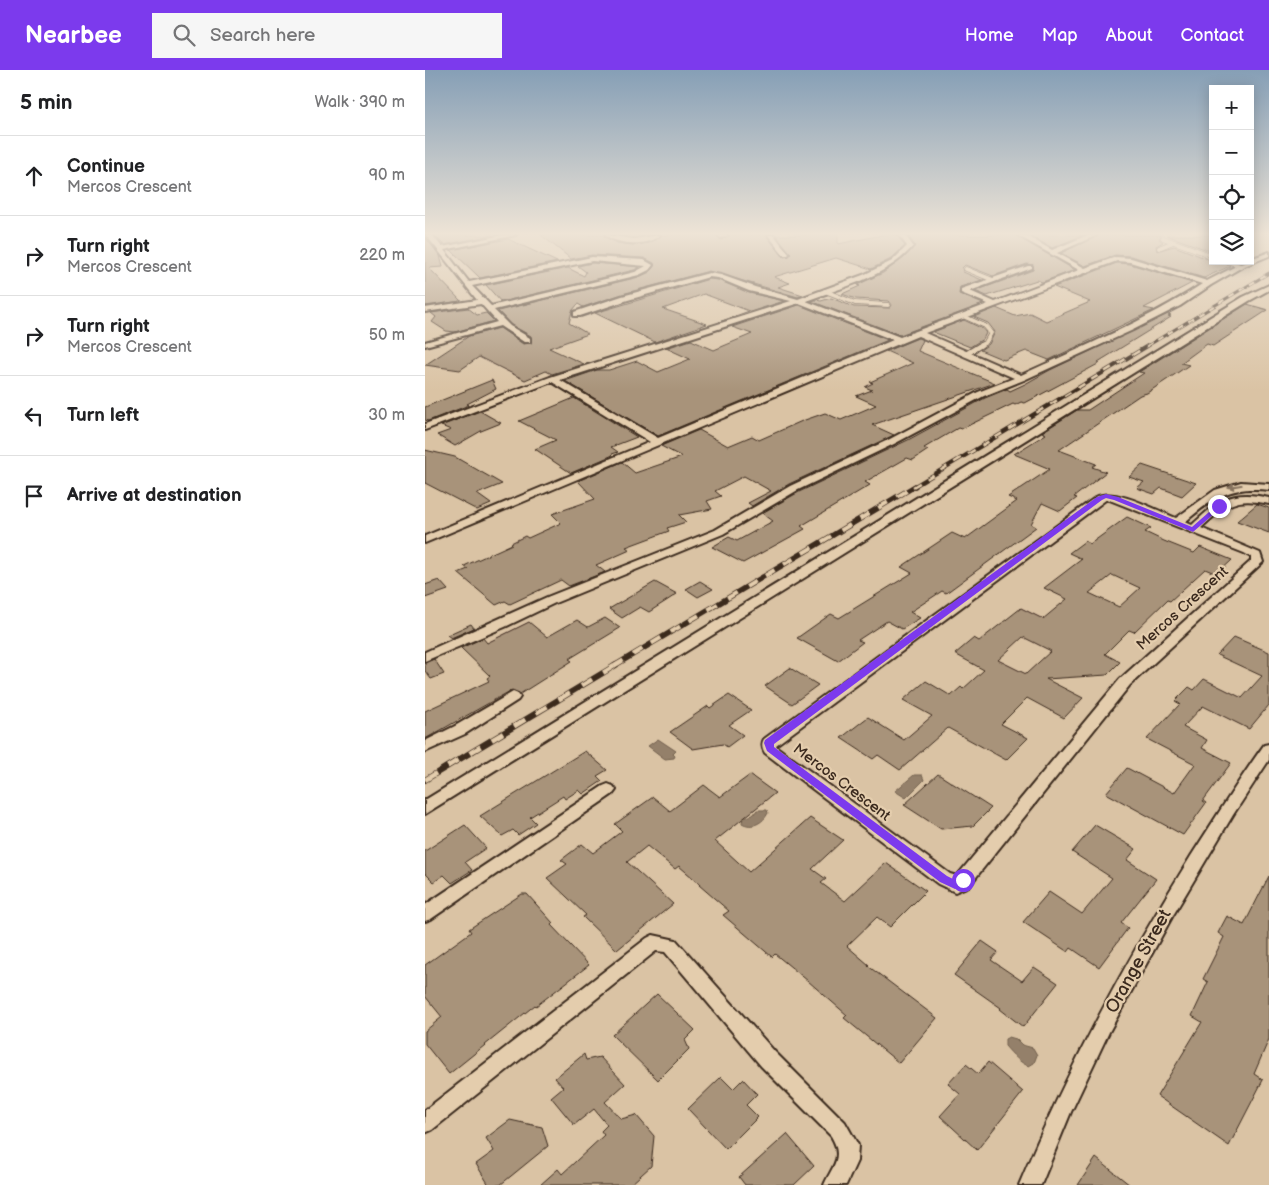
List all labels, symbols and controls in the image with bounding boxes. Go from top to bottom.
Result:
search box [152,13,502,58]
text: Nearbee [25,21,122,50]
icon: search [170,21,198,49]
text: Search here [210,24,315,47]
text: Home [965,25,1014,46]
text: Map [1042,25,1078,46]
text: About [1106,25,1153,46]
text: Contact [1181,25,1244,46]
map controls [1209,85,1254,265]
button: + [1209,85,1254,130]
text: 5 min [20,90,73,115]
text: Walk · 390 m [314,93,405,112]
button: − [1209,130,1254,175]
text: Continue [67,155,145,178]
icon: ahead [20,162,48,190]
text: 90 m [369,166,405,185]
button: locate [1209,175,1254,220]
text: Mercos Crescent [67,178,192,197]
button: layers [1209,220,1254,265]
text: Turn right [67,235,150,258]
icon: right [20,242,48,270]
text: 220 m [359,246,405,265]
text: Mercos Crescent [67,258,192,277]
text: Turn right [67,315,150,338]
icon: right [20,322,48,350]
text: 50 m [369,326,405,345]
text: Mercos Crescent [67,338,192,357]
icon: left [20,402,48,430]
text: Turn left [67,404,139,427]
text: 30 m [368,406,405,425]
icon: arrive [20,482,48,510]
one-way arrow [1227,482,1243,490]
text: Arrive at destination [67,484,242,507]
route end [1208,495,1231,518]
street label: Mercos Crescent [1133,562,1232,655]
street label: Mercos Crescent [789,740,894,825]
route start [952,869,975,892]
street label: Orange Street [1101,905,1176,1017]

